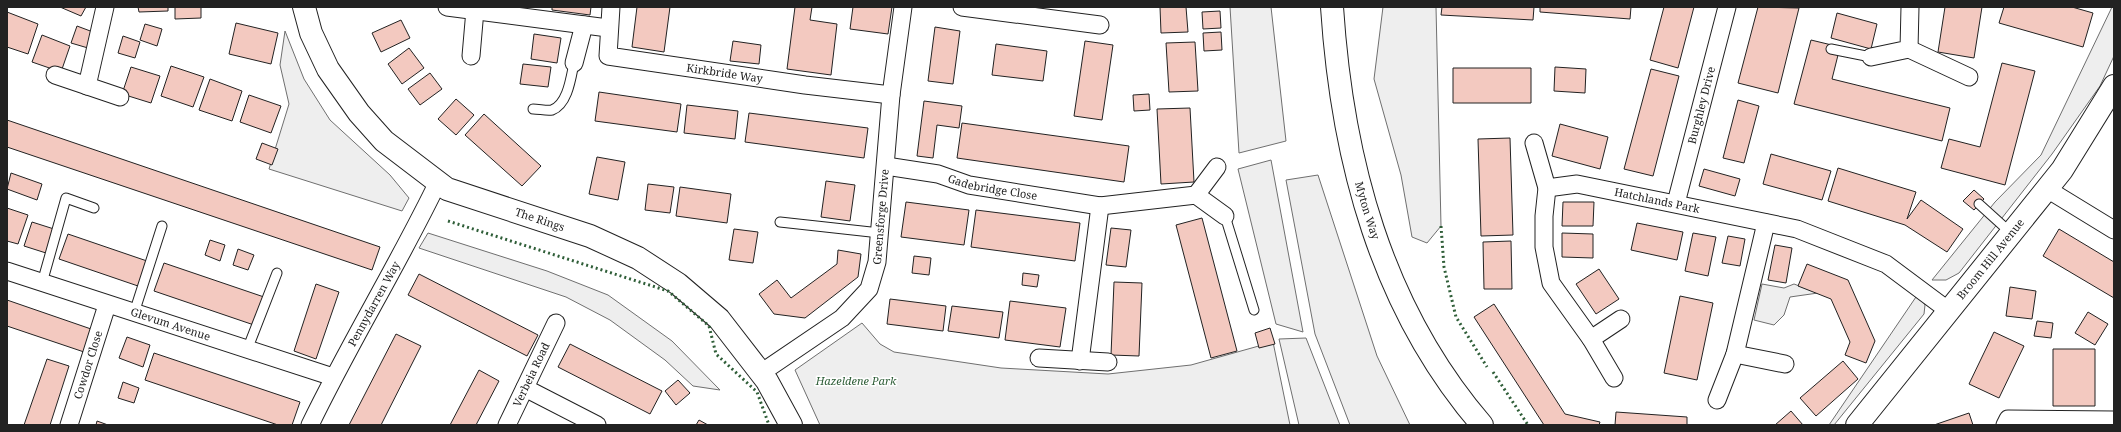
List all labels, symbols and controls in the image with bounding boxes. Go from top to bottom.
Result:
street label: Kirkbride Way [686,60,765,86]
street label: Burghley Drive [1684,65,1718,146]
street label: Greensforge Drive [869,168,892,265]
street label: Gadebridge Close [946,170,1039,203]
street label: Myton Way [1352,180,1384,242]
street label: Hatchlands Park [1613,184,1702,216]
street label: The Rings [513,204,567,234]
street label: Broom Hill Avenue [1953,215,2027,302]
street label: Pennydarren Way [344,258,403,349]
street label: Glevum Avenue [129,304,213,344]
street label: Cowdor Close [70,328,105,401]
street label: Verbeia Road [509,339,553,409]
park label: Hazeldene Park [815,373,897,388]

